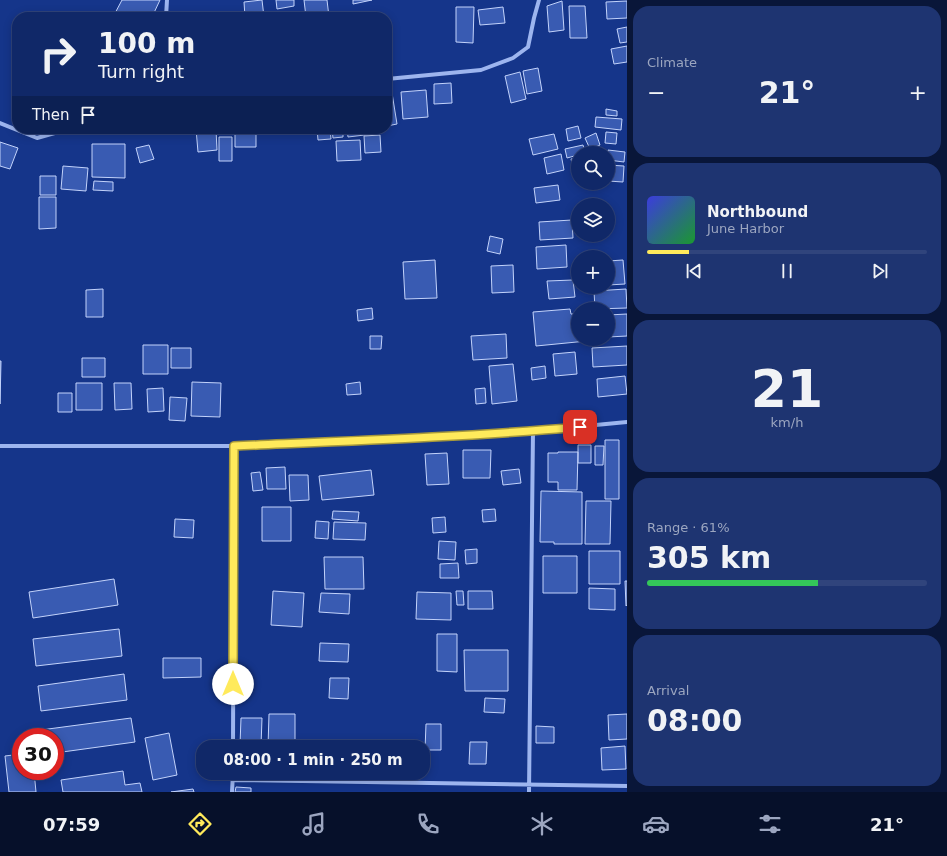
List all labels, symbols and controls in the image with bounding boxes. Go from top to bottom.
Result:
text: 100 m [98,27,195,60]
icon: right [32,28,84,80]
text: Climate [647,55,697,70]
text: Turn right [98,61,184,82]
text: 21° [759,75,815,110]
text: − [647,80,665,105]
text: + [909,80,927,105]
icon: arrive [77,104,99,126]
text: Then [32,106,69,124]
map controls [571,146,615,346]
button: search [571,146,615,190]
button: layers [571,198,615,242]
text: Northbound [707,203,808,221]
text: June Harbor [707,221,784,236]
button: + [571,250,615,294]
icon: previous [683,260,705,282]
icon: pause [776,260,798,282]
icon: next [869,260,891,282]
button: − [571,302,615,346]
text: 21 [751,359,823,419]
pin [563,410,597,444]
text: km/h [771,415,803,430]
icon: arrive [569,416,591,438]
text: Range · 61% [647,520,730,535]
text: 305 km [647,540,771,575]
position arrow [212,663,254,705]
text: Arrival [647,683,689,698]
text: 08:00 [647,703,743,738]
speed limit sign: 30 [12,728,64,780]
text: 08:00 · 1 min · 250 m [223,751,403,769]
icon: directions [186,810,214,838]
icon: music [300,810,328,838]
icon: phone [414,810,442,838]
icon: climate [528,810,556,838]
icon: car [642,810,670,838]
icon: filters [756,810,784,838]
text: 07:59 [43,814,100,835]
text: 21° [870,814,904,835]

